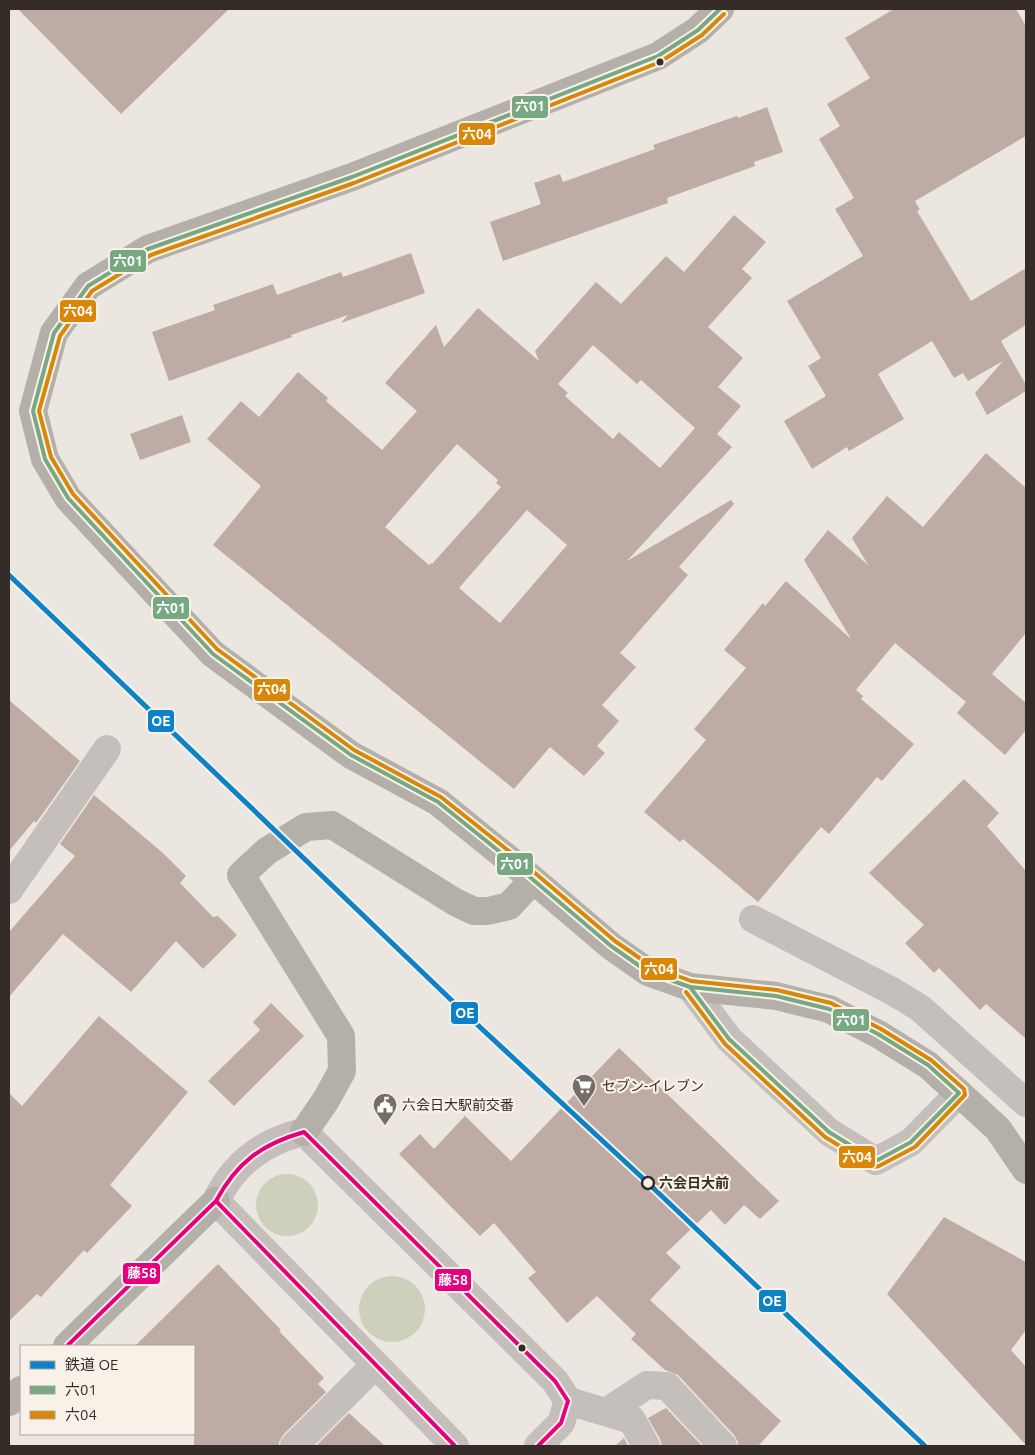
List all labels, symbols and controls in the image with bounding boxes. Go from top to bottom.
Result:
unlabelled marker [655,57,665,67]
line badge: 六01 [511,95,549,119]
text: 六01 [515,98,545,114]
line badge: 六04 [458,122,496,146]
text: 六04 [462,126,492,142]
line badge: 六01 [109,249,147,273]
text: 六01 [113,253,143,269]
line badge: 六04 [59,299,97,323]
text: 六04 [63,303,93,319]
line badge: 六01 [152,596,190,620]
text: 六01 [156,600,186,616]
line badge: 六04 [253,678,291,702]
text: 六04 [257,681,287,697]
line badge: OE [147,709,175,733]
text: OE [151,713,171,729]
line badge: 六01 [496,852,534,876]
text: 六01 [500,856,530,872]
line badge: 六04 [640,957,678,981]
text: 六04 [644,961,674,977]
line badge: OE [450,1001,479,1025]
text: OE [455,1005,475,1021]
line badge: 六01 [832,1008,870,1032]
text: 六01 [836,1012,866,1028]
supermarket icon: セブン-イレブン [571,1073,597,1107]
place label: セブン-イレブン [602,1078,704,1094]
public building icon: 六会日大駅前交番 [372,1092,398,1126]
place label: 六会日大駅前交番 [402,1097,514,1113]
line badge: 六04 [838,1145,876,1169]
text: 六04 [842,1149,872,1165]
place label: 六会日大前 [659,1175,729,1191]
marker: 六会日大前 [641,1176,655,1190]
line badge: 藤58 [122,1262,161,1285]
text: 藤58 [127,1265,157,1281]
line badge: 藤58 [434,1268,472,1292]
text: 藤58 [438,1272,468,1288]
line badge: OE [758,1289,787,1313]
text: OE [762,1293,782,1309]
unlabelled marker [517,1343,527,1353]
legend [20,1345,195,1435]
text: 鉄道 OE [65,1356,119,1373]
text: 六01 [65,1381,97,1398]
text: 六04 [65,1406,97,1423]

